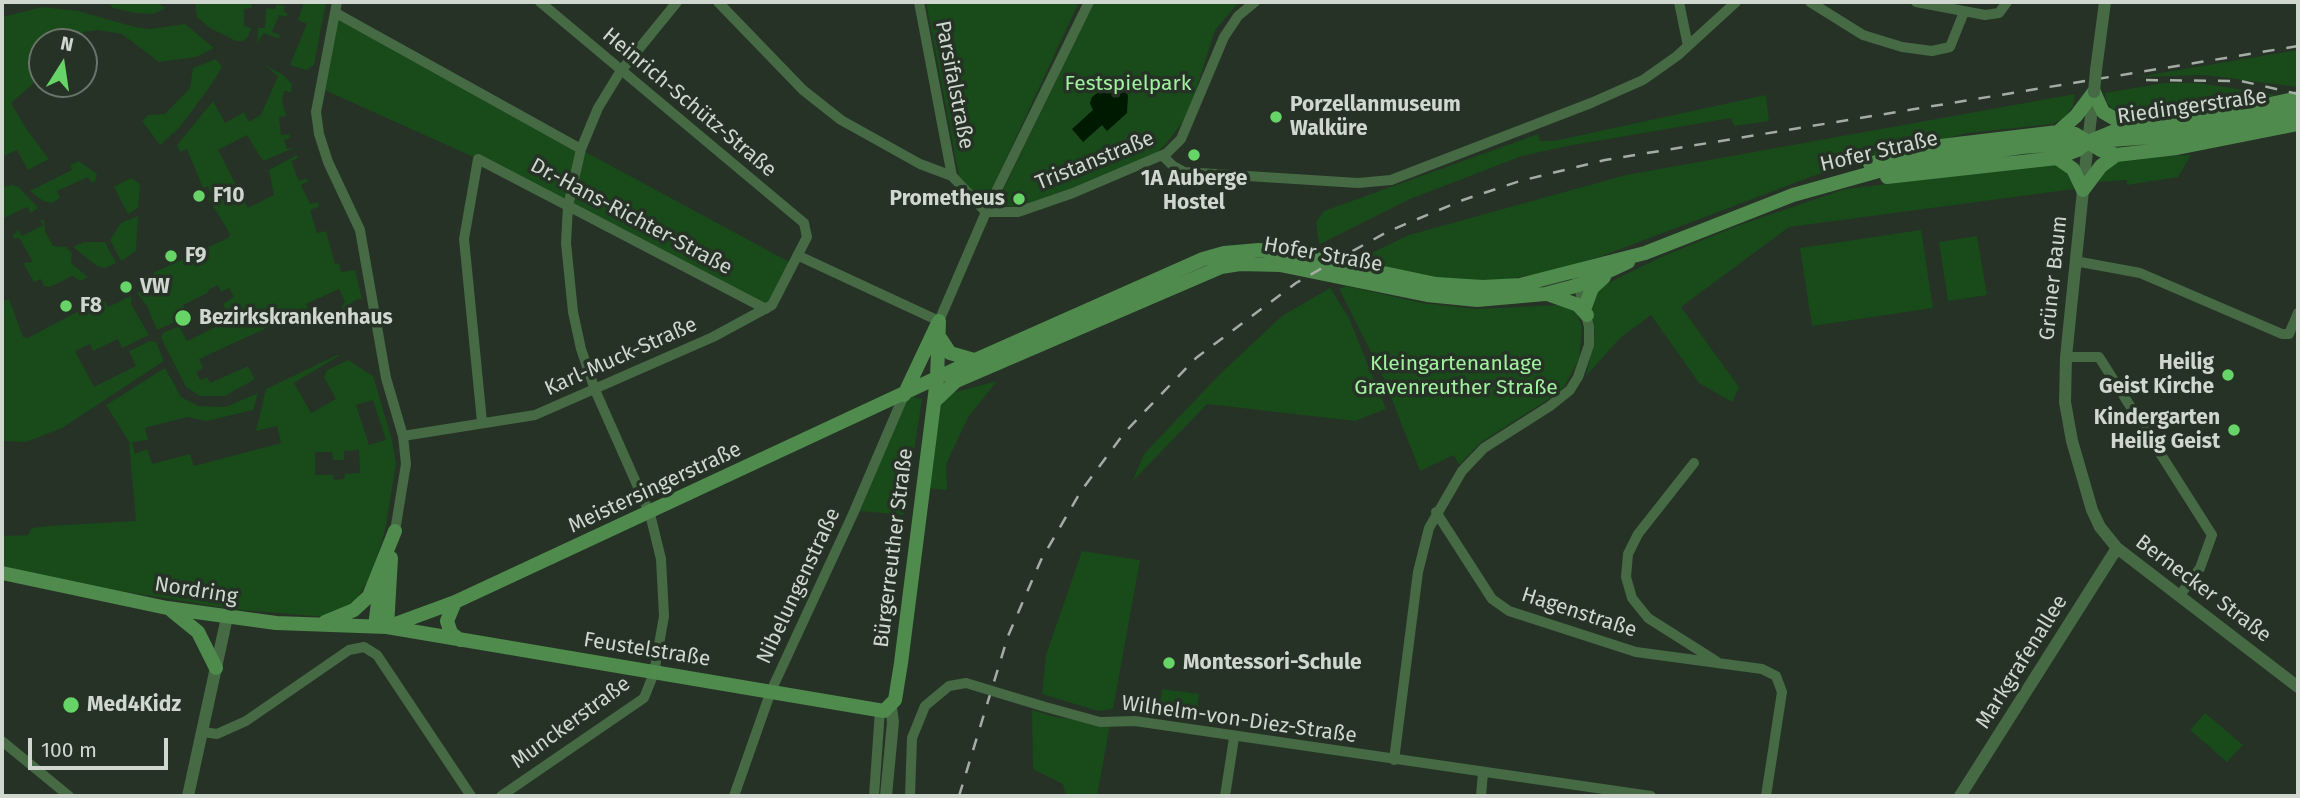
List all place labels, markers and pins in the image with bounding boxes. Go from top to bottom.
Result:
place label: Porzellanmuseum Walküre [1290,92,1461,142]
marker: Porzellanmuseum Walküre [1268,109,1284,125]
marker: 1A Auberge Hostel [1186,147,1202,163]
place label: 1A Auberge Hostel [1141,166,1247,216]
place label: F10 [213,183,245,209]
place label: Prometheus [889,186,1005,212]
marker: F10 [191,188,207,204]
marker: Prometheus [1011,191,1027,207]
place label: F9 [185,243,207,269]
marker: F9 [163,248,179,264]
place label: VW [140,274,170,300]
marker: VW [118,279,134,295]
place label: F8 [80,293,102,319]
marker: F8 [58,298,74,314]
place label: Bezirkskrankenhaus [199,305,393,331]
marker: Bezirkskrankenhaus [173,308,193,328]
place label: Heilig Geist Kirche [2099,350,2214,400]
marker: Heilig Geist Kirche [2220,367,2236,383]
place label: Kindergarten Heilig Geist [2094,405,2220,455]
marker: Kindergarten Heilig Geist [2226,422,2242,438]
place label: Montessori-Schule [1183,650,1362,676]
marker: Montessori-Schule [1161,655,1177,671]
place label: Med4Kidz [87,692,181,718]
marker: Med4Kidz [61,695,81,715]

